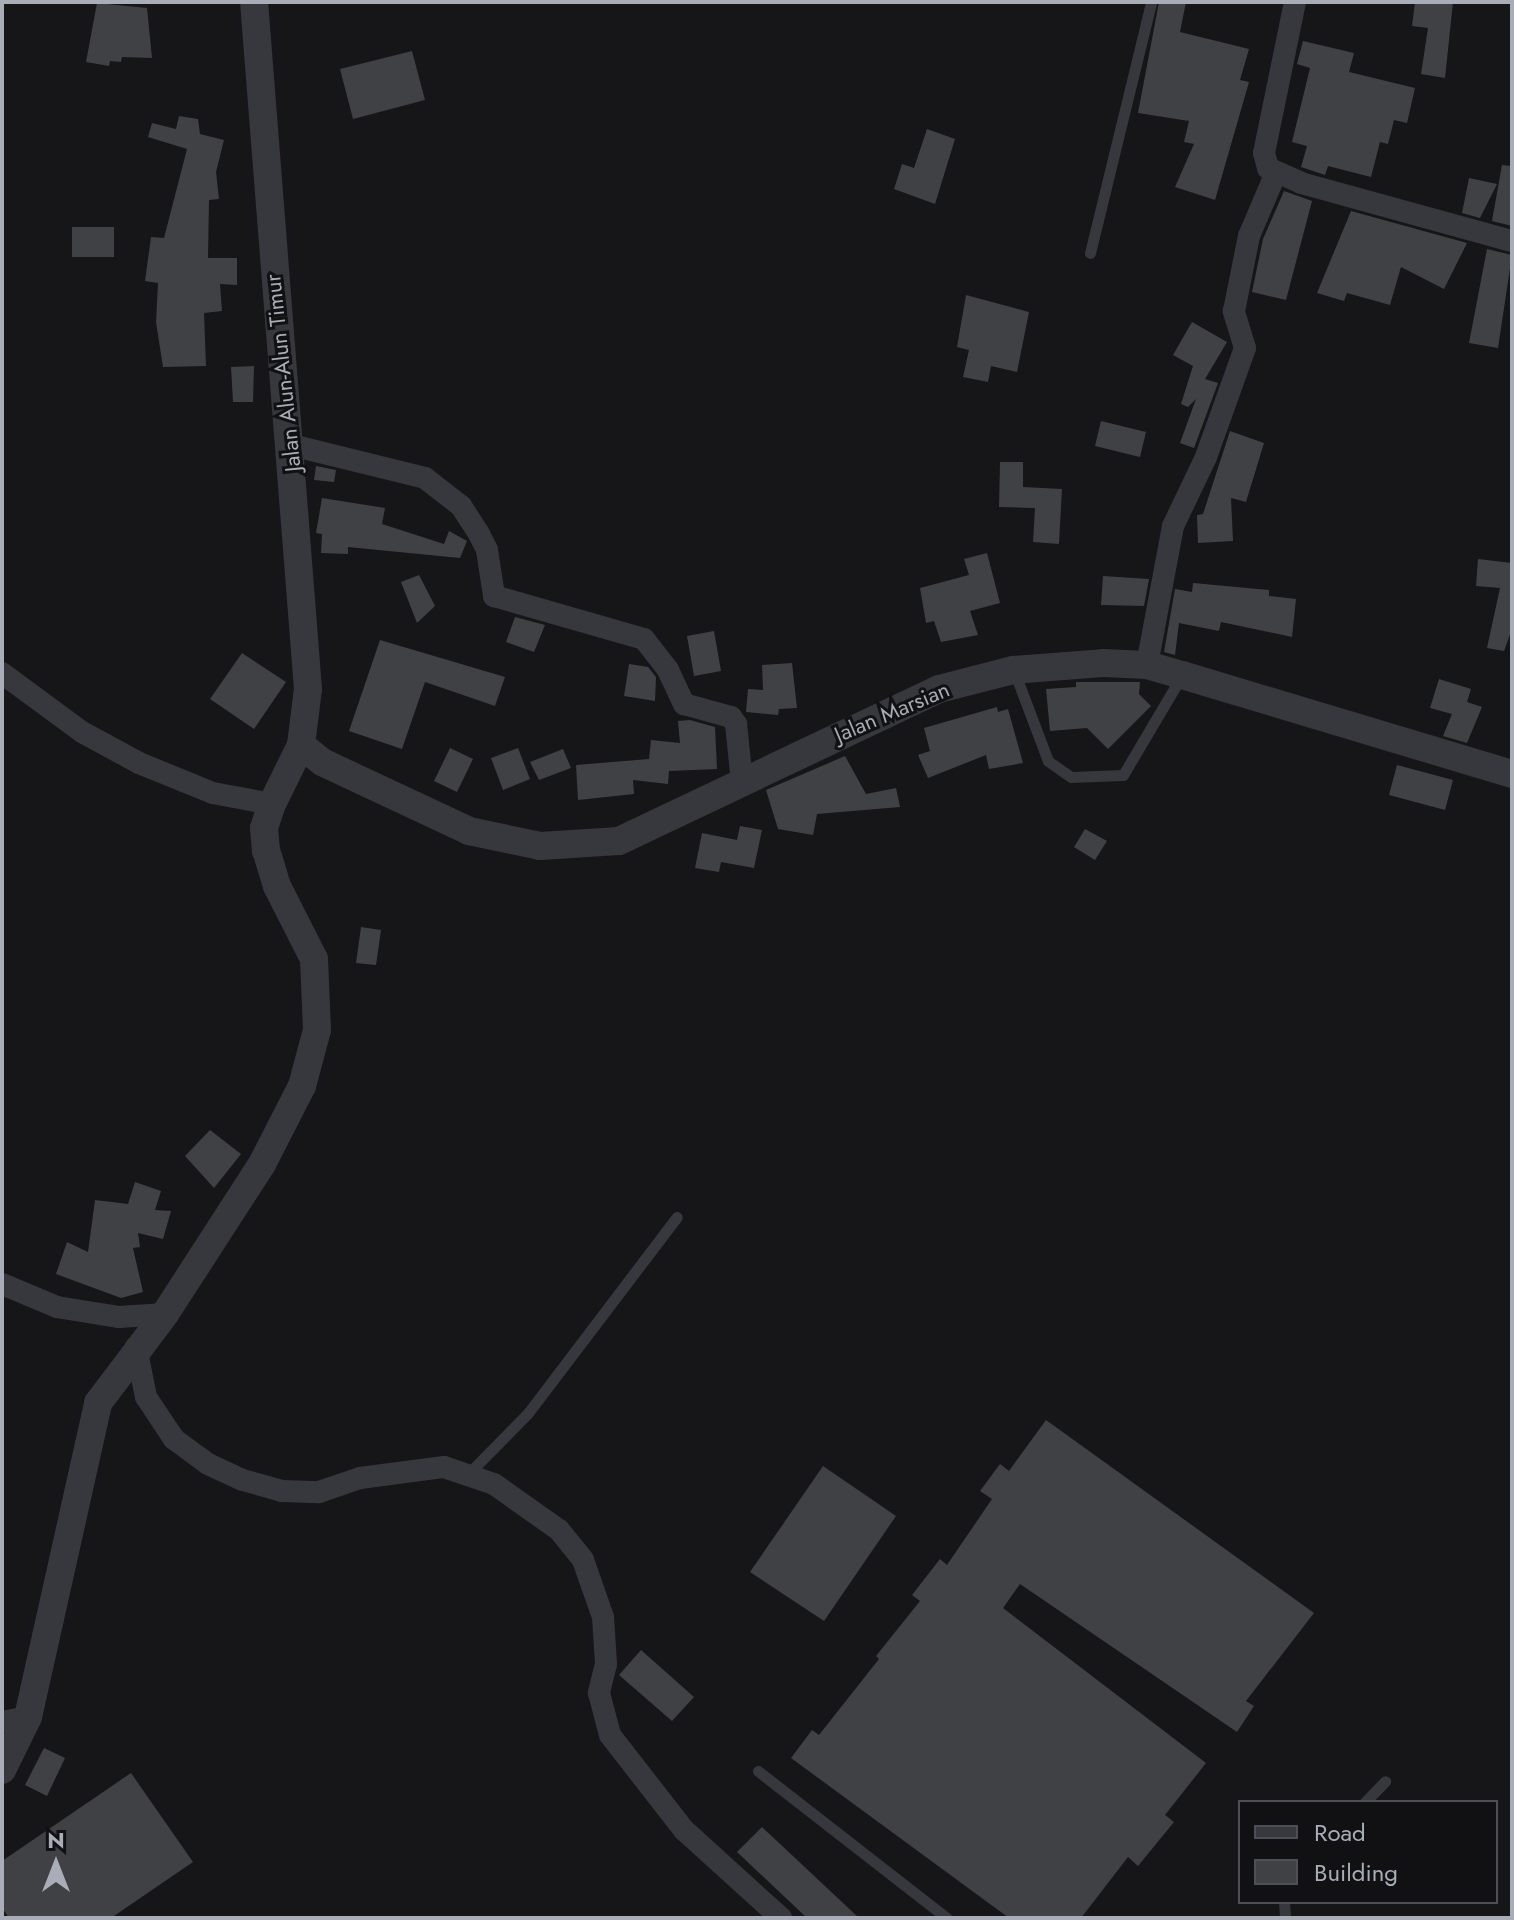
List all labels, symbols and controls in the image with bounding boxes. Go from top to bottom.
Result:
street label: Jalan Alun-Alun Timur [260,273,306,473]
street label: Jalan Marsian [831,676,953,748]
legend [1238,1800,1498,1904]
text: Road [1314,1815,1366,1850]
north arrow [16,1824,96,1904]
text: N [47,1824,65,1856]
text: Building [1314,1855,1398,1890]

